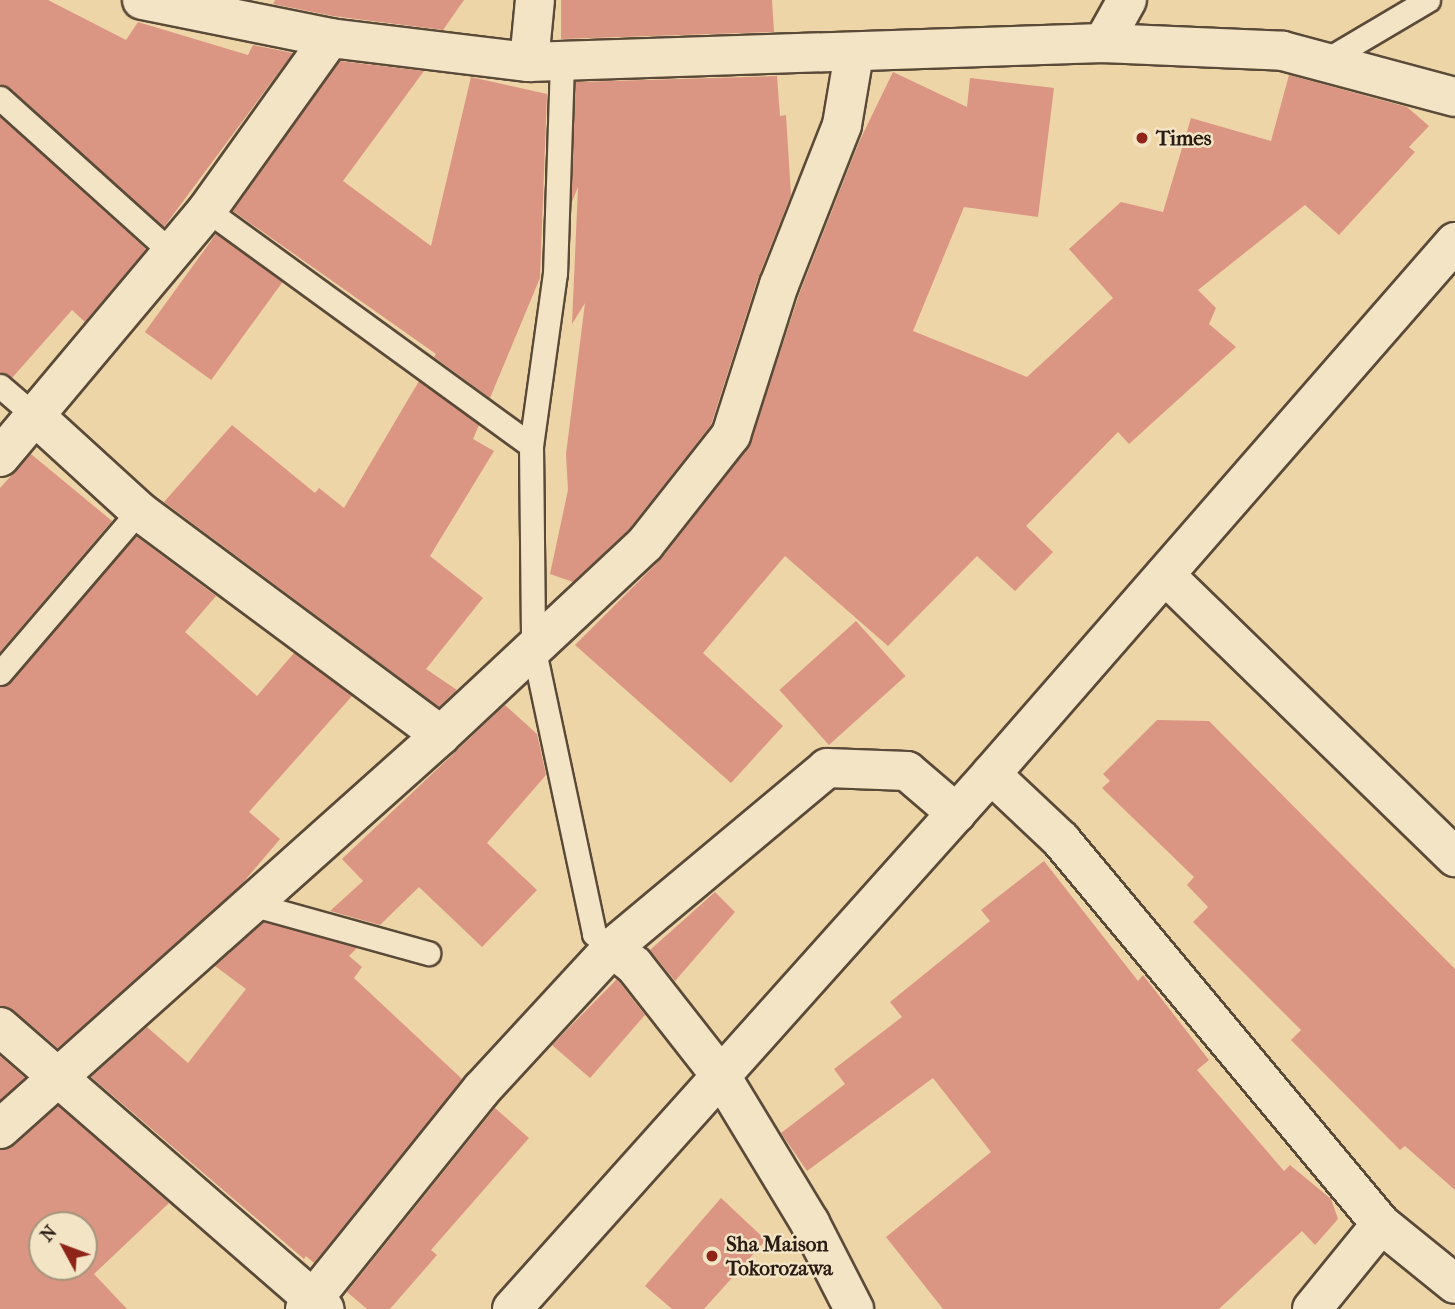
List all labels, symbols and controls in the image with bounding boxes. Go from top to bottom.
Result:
place label: Times [1156,125,1211,151]
marker: Times [1134,130,1150,146]
north arrow [28,1211,98,1281]
text: N [36,1221,62,1246]
place label: Sha Maison Tokorozawa [726,1231,833,1281]
marker: Sha Maison Tokorozawa [704,1248,720,1264]

